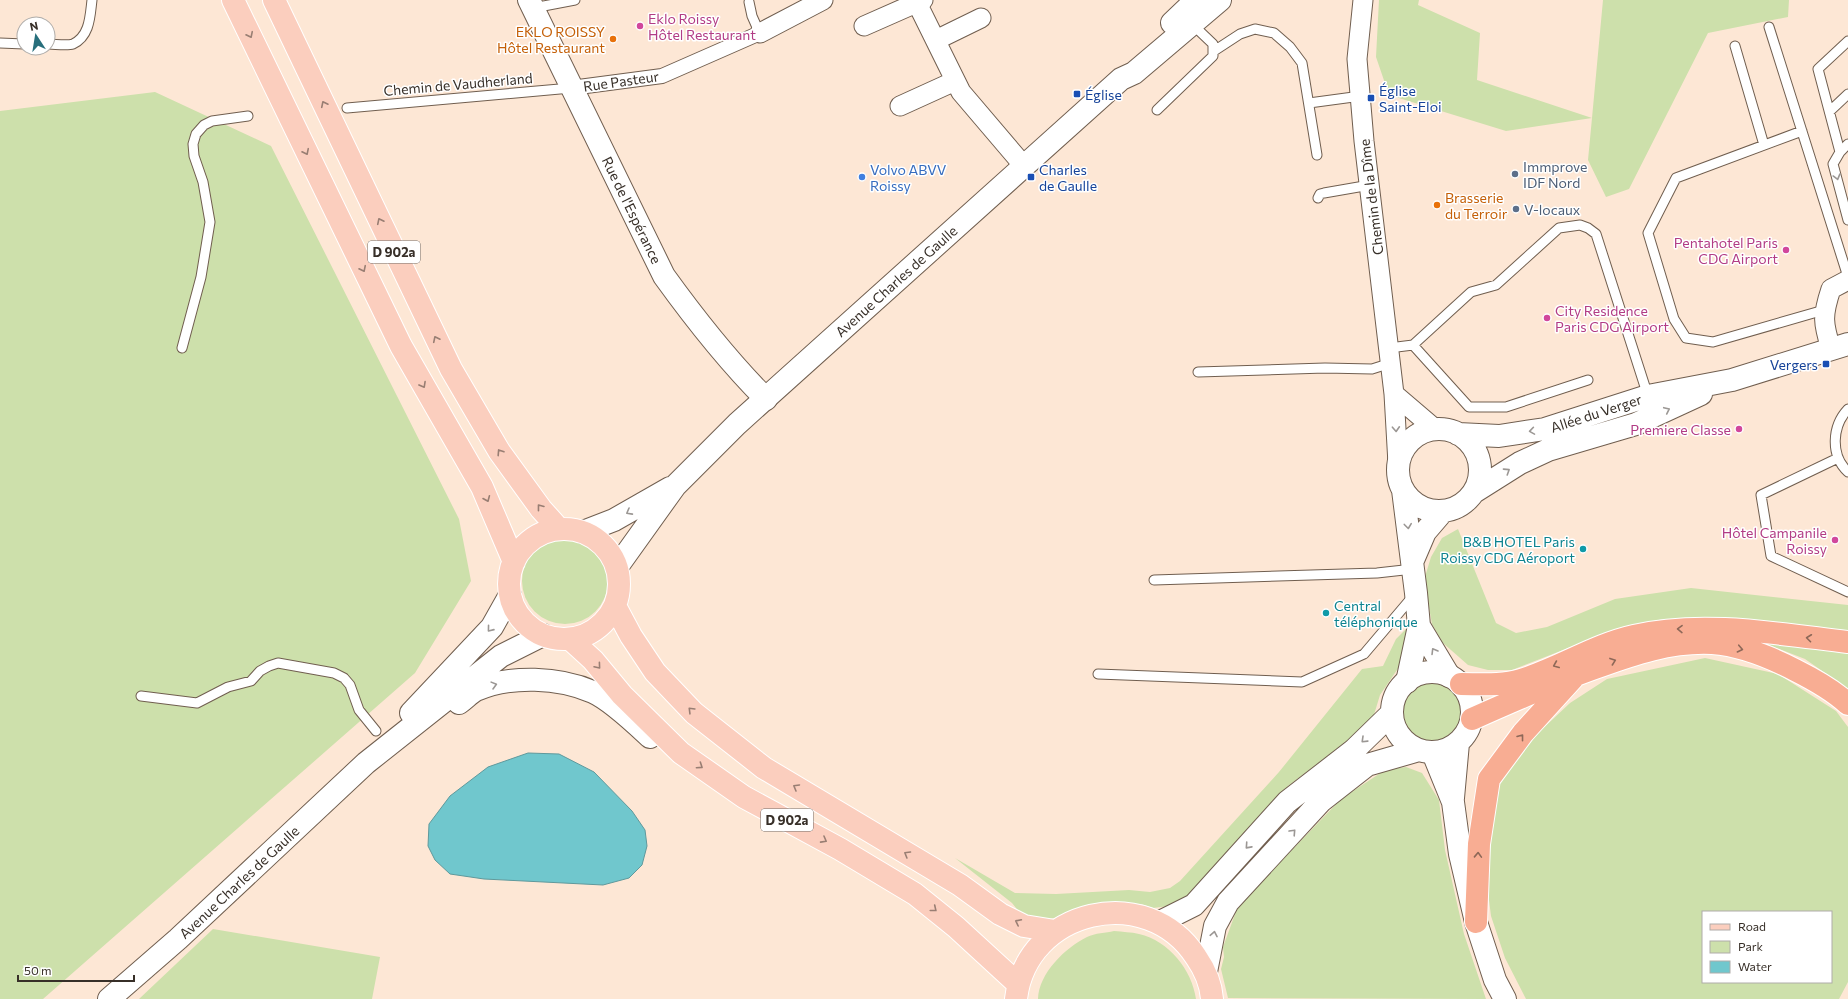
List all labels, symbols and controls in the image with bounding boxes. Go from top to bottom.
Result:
place label: Eklo Roissy Hôtel Restaurant [648,10,756,43]
north arrow [16,16,56,56]
text: N [28,19,39,33]
marker: Eklo Roissy Hôtel Restaurant [635,21,645,31]
place label: EKLO ROISSY Hôtel Restaurant [497,23,605,56]
one-way arrow [245,31,253,38]
marker: EKLO ROISSY Hôtel Restaurant [608,34,618,44]
street label: Rue Pasteur [582,67,660,95]
street label: Chemin de Vaudherland [383,69,533,99]
place label: Église Saint-Eloi [1379,82,1442,115]
place label: Église [1085,86,1122,103]
marker: Église [1072,89,1082,99]
marker: Église Saint-Eloi [1366,93,1376,103]
one-way arrow [321,101,329,108]
street label: Chemin de la Dîme [1355,138,1387,256]
one-way arrow [301,148,309,156]
street label: Rue de l'Espérance [599,154,665,266]
place label: Immprove IDF Nord [1523,158,1587,191]
place label: Volvo ABVV Roissy [870,161,947,194]
place label: Charles de Gaulle [1039,161,1097,194]
marker: Immprove IDF Nord [1510,169,1520,179]
marker: Volvo ABVV Roissy [857,172,867,182]
marker: Charles de Gaulle [1026,172,1036,182]
one-way arrow [1832,173,1841,180]
place label: Brasserie du Terroir [1445,189,1508,222]
marker: Brasserie du Terroir [1432,200,1442,210]
place label: V-locaux [1524,201,1581,218]
marker: V-locaux [1511,204,1521,214]
one-way arrow [377,218,385,226]
street label: Avenue Charles de Gaulle [832,222,960,340]
place label: Pentahotel Paris CDG Airport [1674,234,1778,267]
road number: D 902a [368,241,420,263]
marker: Pentahotel Paris CDG Airport [1781,245,1791,255]
one-way arrow [358,265,366,273]
place label: City Residence Paris CDG Airport [1555,302,1669,335]
marker: City Residence Paris CDG Airport [1542,313,1552,323]
one-way arrow [433,335,441,343]
place label: Vergers [1770,356,1818,373]
marker: Vergers [1821,359,1831,369]
one-way arrow [418,381,425,388]
street label: Allée du Verger [1548,390,1644,436]
one-way arrow [1663,407,1670,415]
place label: Premiere Classe [1630,421,1731,438]
marker: Premiere Classe [1734,424,1744,434]
one-way arrow [1392,426,1401,432]
one-way arrow [1529,426,1535,435]
one-way arrow [498,449,505,456]
one-way arrow [1503,468,1510,476]
one-way arrow [482,494,490,502]
one-way arrow [538,504,545,511]
one-way arrow [626,507,633,514]
one-way arrow [1403,523,1412,529]
place label: Hôtel Campanile Roissy [1722,524,1827,557]
place label: B&B HOTEL Paris Roissy CDG Aéroport [1440,533,1575,566]
marker: Hôtel Campanile Roissy [1830,535,1840,545]
marker: B&B HOTEL Paris Roissy CDG Aéroport [1578,544,1588,554]
place label: Central téléphonique [1334,597,1418,630]
marker: Central téléphonique [1321,608,1331,618]
one-way arrow [488,624,495,631]
one-way arrow [1677,625,1683,633]
one-way arrow [1806,633,1812,642]
one-way arrow [1737,644,1743,652]
one-way arrow [1431,648,1438,655]
one-way arrow [1609,657,1616,666]
one-way arrow [1552,660,1560,668]
one-way arrow [593,662,600,669]
one-way arrow [491,682,498,690]
one-way arrow [688,707,696,715]
one-way arrow [1516,734,1523,741]
one-way arrow [1361,735,1369,743]
one-way arrow [696,761,703,768]
one-way arrow [793,784,800,792]
road number: D 902a [761,809,813,831]
street label: Avenue Charles de Gaulle [175,822,303,942]
one-way arrow [1288,830,1295,837]
one-way arrow [820,835,827,843]
one-way arrow [1245,841,1252,849]
one-way arrow [904,851,911,858]
one-way arrow [1474,852,1483,858]
one-way arrow [929,904,936,911]
legend [1702,911,1832,983]
text: Road [1738,919,1766,933]
one-way arrow [1014,920,1022,927]
one-way arrow [1209,931,1217,937]
text: Park [1738,939,1764,953]
scale bar [18,957,134,983]
text: Water [1738,959,1772,973]
text: 50 m [24,963,52,977]

